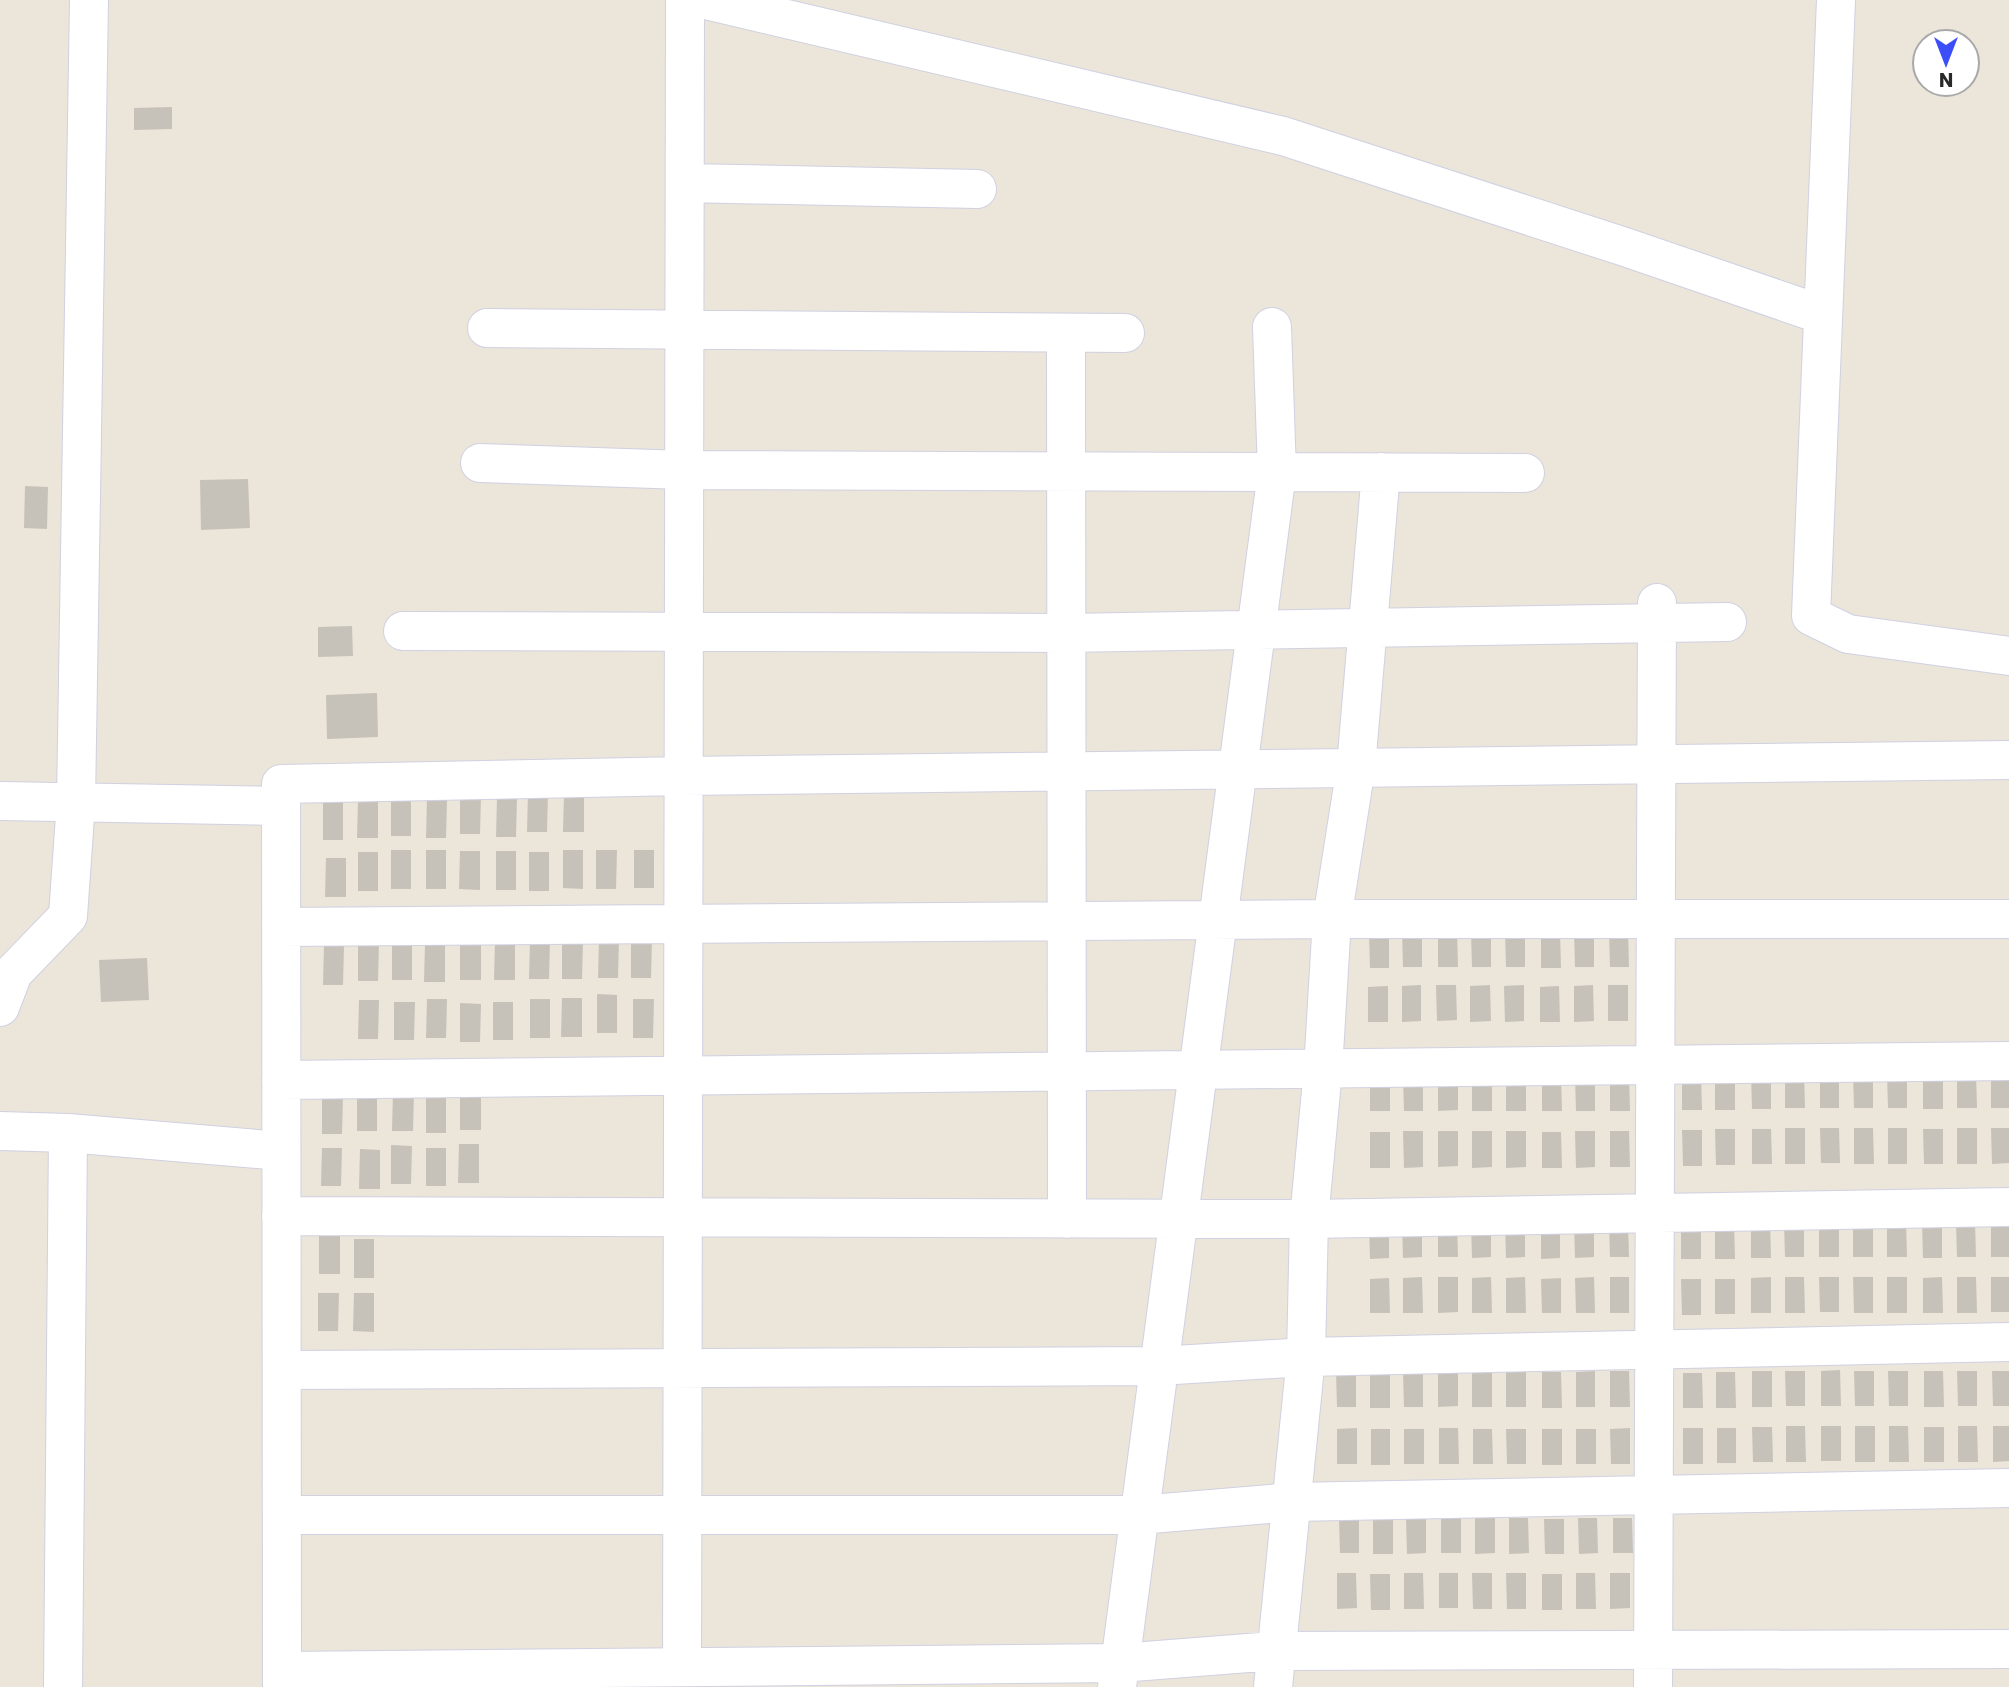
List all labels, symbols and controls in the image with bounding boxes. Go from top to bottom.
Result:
north arrow [1911,28,1981,98]
text: N [1939,66,1953,93]

